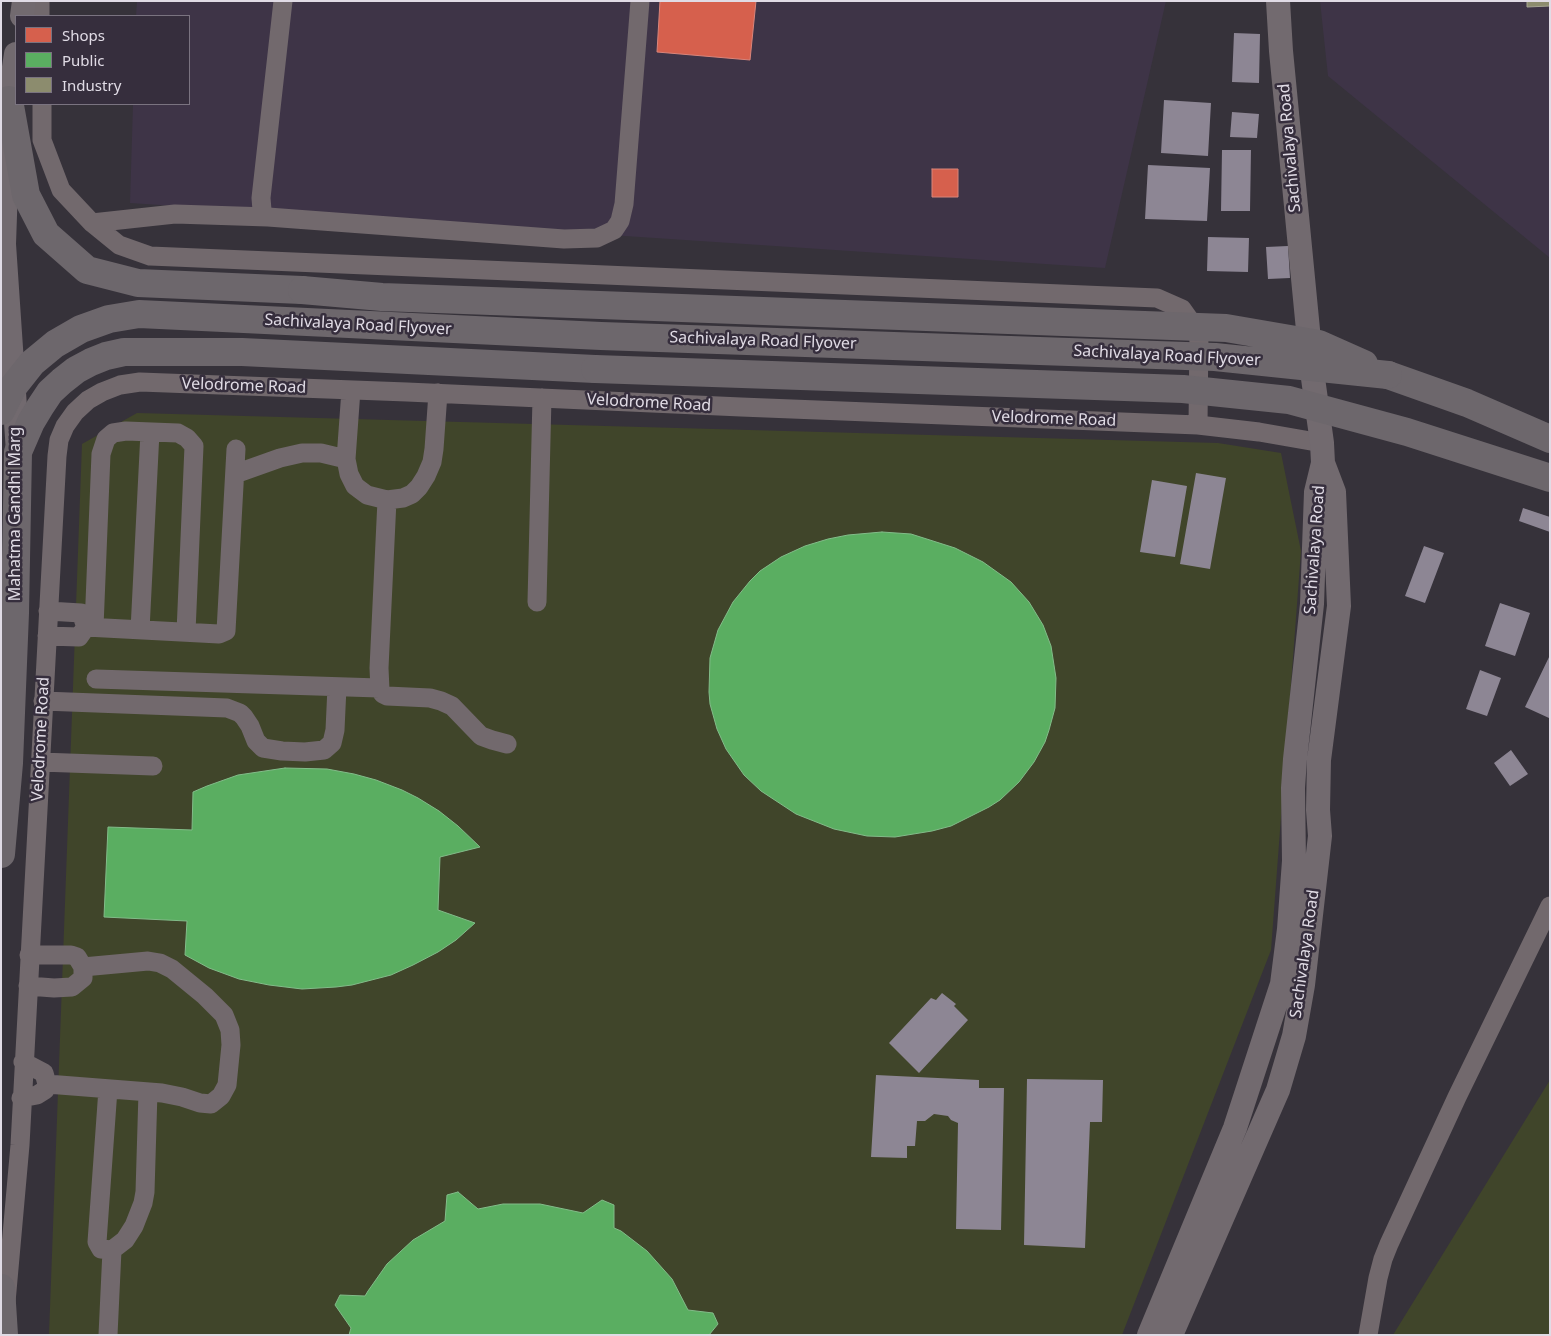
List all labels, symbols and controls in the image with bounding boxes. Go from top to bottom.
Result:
legend [15,15,190,105]
text: Shops [62,25,105,45]
text: Public [62,50,105,70]
text: Industry [62,75,121,95]
street label: Sachivalaya Road [1275,83,1305,213]
street label: Sachivalaya Road Flyover [264,311,452,339]
street label: Sachivalaya Road Flyover [669,328,857,354]
street label: Sachivalaya Road Flyover [1073,342,1261,370]
street label: Velodrome Road [181,374,307,398]
street label: Velodrome Road [586,390,712,416]
street label: Velodrome Road [991,407,1117,431]
street label: Mahatma Gandhi Marg [5,427,25,601]
street label: Sachivalaya Road [1301,485,1329,615]
street label: Velodrome Road [28,676,54,802]
street label: Sachivalaya Road [1286,889,1324,1019]

